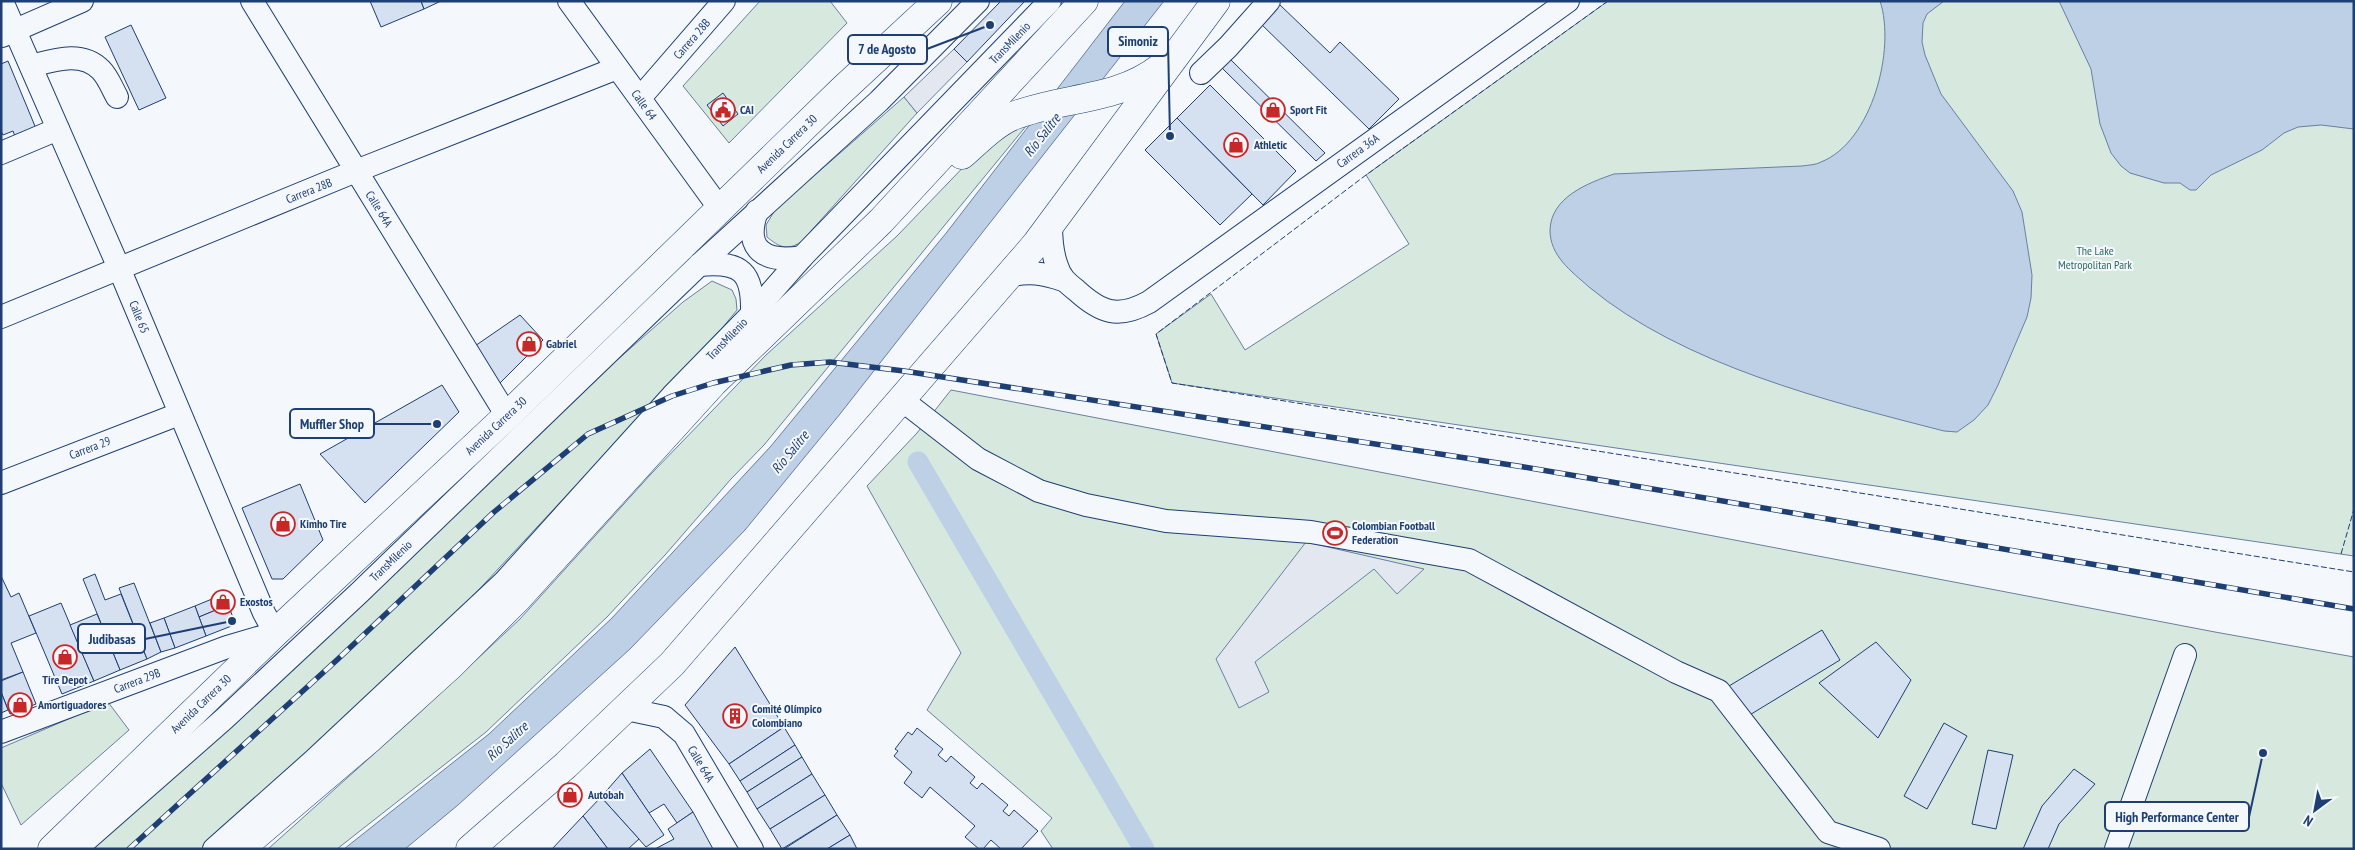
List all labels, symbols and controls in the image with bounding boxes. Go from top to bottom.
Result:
street label: Carrera 28B [670,15,714,62]
street label: TransMilenio [986,18,1033,67]
callout: Simoniz [1108,27,1168,56]
text: Simoniz [1118,32,1158,50]
callout: 7 de Agosto [848,35,927,64]
text: 7 de Agosto [858,40,916,58]
street label: Calle 64 [628,87,661,123]
public building icon: CAI [710,97,736,123]
shop icon: Sport Fit [1260,97,1286,123]
place label: CAI [740,102,754,117]
place label: Sport Fit [1290,102,1327,117]
water label: Río Salitre [1019,109,1065,160]
street label: Avenida Carrera 30 [753,111,820,176]
street label: Carrera 36A [1334,130,1382,171]
shop icon: Athletic [1223,132,1249,158]
place label: Athletic [1253,137,1288,152]
street label: Carrera 28B [283,174,335,207]
street label: Calle 64A [363,188,396,230]
park label: The Lake Metropolitan Park [2058,243,2132,272]
street label: Calle 65 [126,298,153,335]
street label: TransMilenio [703,314,750,363]
shop icon: Gabriel [516,331,542,357]
place label: Gabriel [546,336,577,351]
street label: Avenida Carrera 30 [462,393,529,458]
callout: Muffler Shop [290,409,374,438]
text: Muffler Shop [300,415,364,433]
water label: Río Salitre [767,426,814,477]
street label: Carrera 29 [67,433,113,462]
shop icon: Kimho Tire [270,511,296,537]
place label: Kimho Tire [300,516,347,531]
place label: Colombian Football Federation [1352,518,1435,547]
sports icon: Colombian Football Federation [1322,520,1348,546]
street label: TransMilenio [366,537,415,584]
shop icon: Exostos [210,589,236,615]
place label: Exostos [240,594,273,609]
callout: Judibasas [78,624,145,653]
text: Judibasas [87,630,136,648]
shop icon: Tire Depot [52,644,78,670]
street label: Carrera 29B [111,665,163,696]
street label: Avenida Carrera 30 [167,671,234,736]
place label: Tire Depot [42,672,88,687]
shop icon: Amortiguadores [7,692,33,718]
place label: Amortiguadores [37,697,106,712]
place label: Comité Olímpico Colombiano [752,701,822,730]
building icon: Comité Olímpico Colombiano [722,703,748,729]
water label: Río Salitre [482,717,533,764]
street label: Calle 64A [685,743,718,785]
shop icon: Autobah [557,782,583,808]
north arrow [2290,785,2340,835]
place label: Autobah [587,787,624,802]
callout: High Performance Center [2105,802,2249,831]
text: High Performance Center [2115,808,2240,826]
text: N [2300,811,2316,831]

